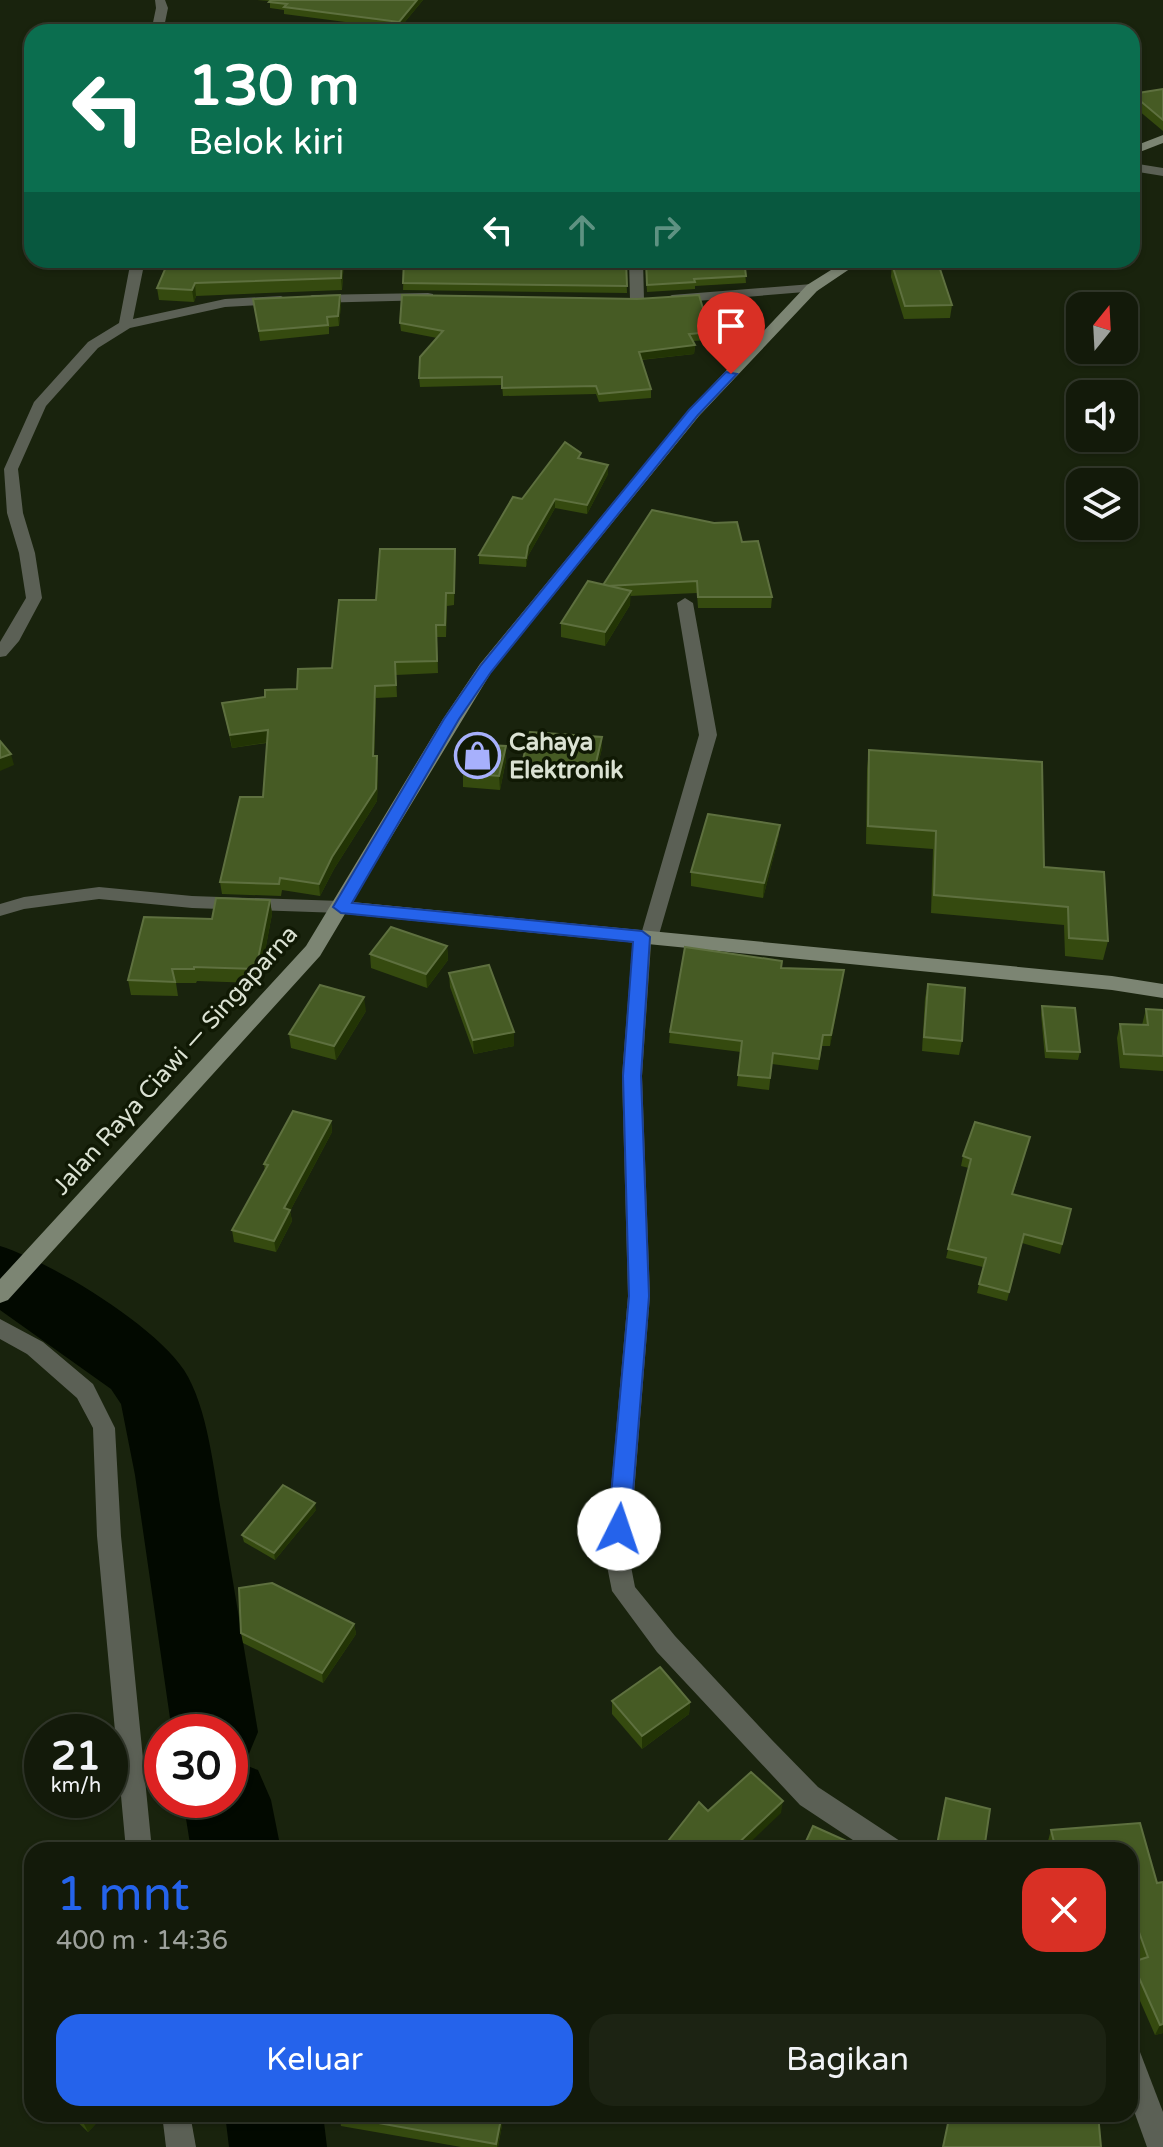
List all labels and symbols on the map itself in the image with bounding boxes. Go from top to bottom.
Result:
pin [697,292,765,374]
north arrow [1066,292,1138,364]
place label: Cahaya Elektronik [509,728,623,785]
shop icon: Cahaya Elektronik [454,732,502,780]
street label: Jalan Raya Ciawi — Singaparna [47,920,304,1201]
position arrow [577,1487,661,1571]
speed limit sign: 30 [144,1714,248,1818]

